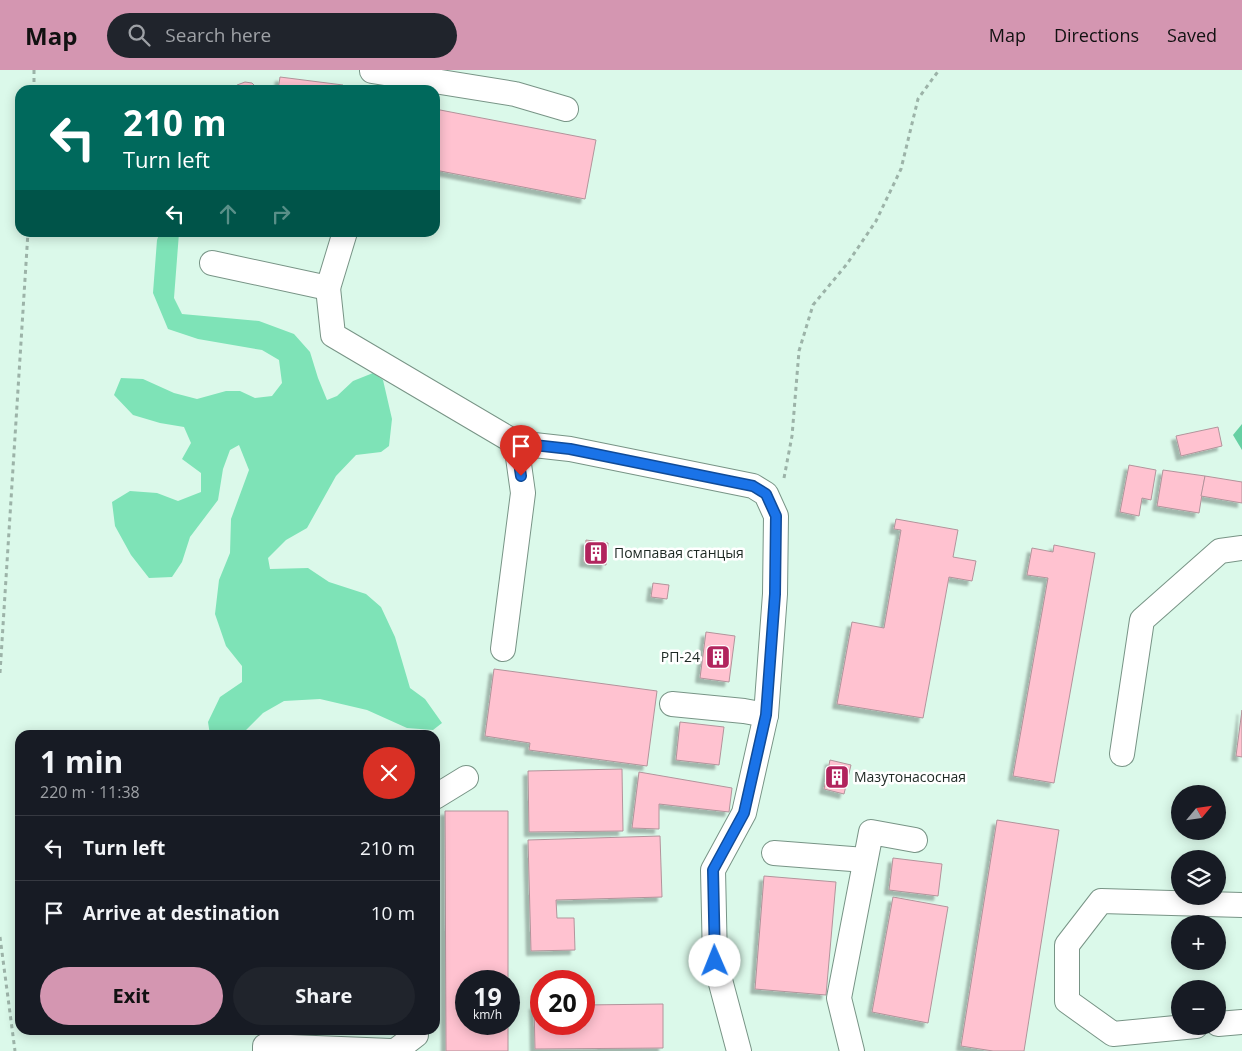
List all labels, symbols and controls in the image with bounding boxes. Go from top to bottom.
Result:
search box [107,13,457,58]
text: Map [25,19,77,52]
icon: search [125,21,153,49]
text: Search here [165,22,271,48]
text: Map [989,23,1026,47]
text: Directions [1054,23,1139,47]
text: Saved [1167,23,1217,47]
text: 210 m [123,99,227,146]
icon: left [40,105,105,170]
text: Turn left [123,144,210,174]
icon: left [161,200,189,228]
icon: ahead [214,200,242,228]
icon: right [267,200,295,228]
pin [500,425,542,476]
icon: arrive [507,432,535,460]
building icon: Помпавая станцыя [583,540,609,566]
place label: Помпавая станцыя [614,543,744,562]
building icon: РП-24 [705,644,731,670]
place label: РП-24 [661,647,700,666]
text: 1 min [40,741,123,782]
button: close [363,747,415,799]
building icon: Мазутонасосная [824,764,850,790]
place label: Мазутонасосная [854,767,966,786]
text: 220 m · 11:38 [40,781,140,803]
north arrow [1171,785,1226,840]
map controls [1171,785,1226,1035]
icon: left [40,834,68,862]
text: Turn left [83,835,165,861]
text: 210 m [360,835,415,861]
button: layers [1171,850,1226,905]
icon: arrive [40,899,68,927]
text: Arrive at destination [83,900,280,926]
text: 10 m [371,900,415,926]
button: + [1171,915,1226,970]
position arrow [688,934,740,986]
button: Exit [40,967,223,1025]
button: Share [233,967,415,1025]
speed limit sign: 20 [530,970,595,1035]
text: 19 [473,979,502,1013]
button: − [1171,980,1226,1035]
text: km/h [473,1006,502,1023]

